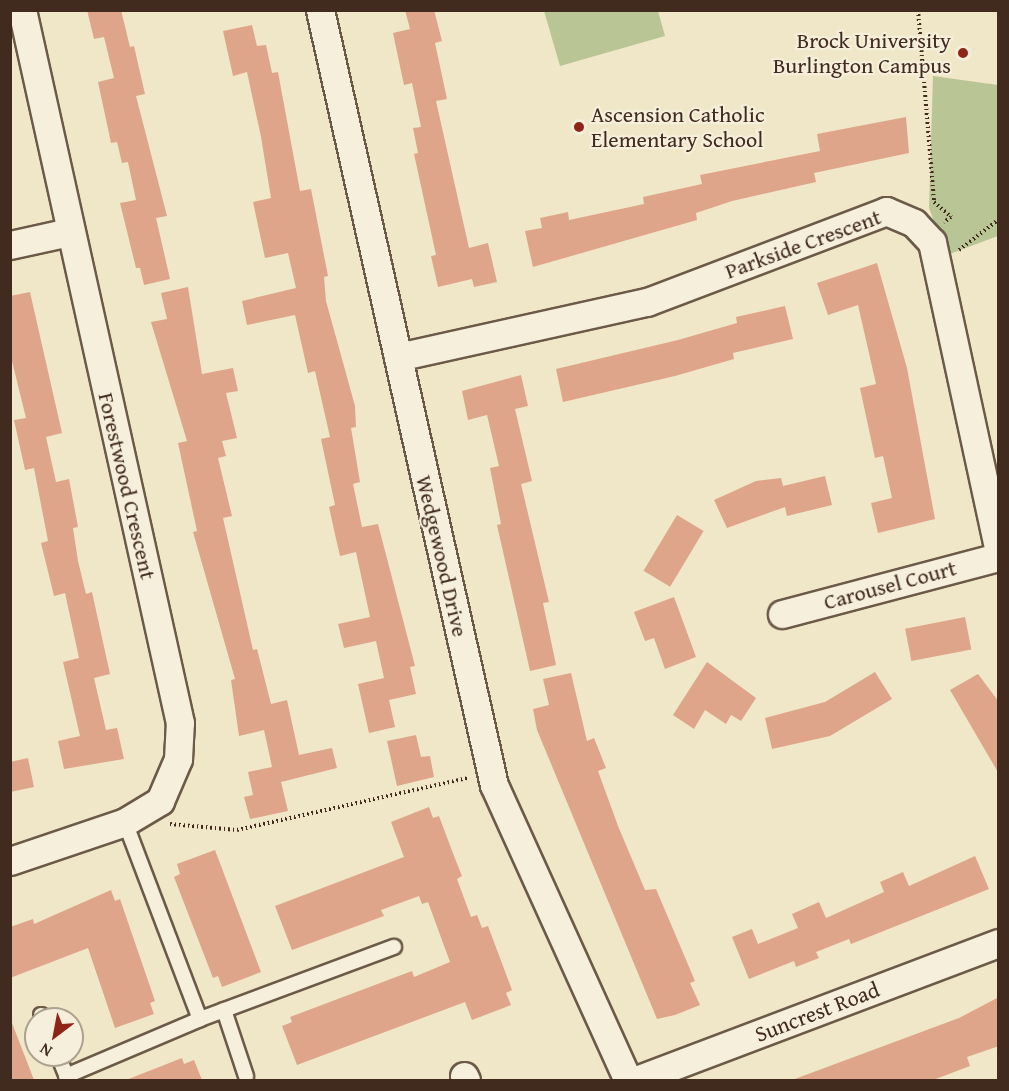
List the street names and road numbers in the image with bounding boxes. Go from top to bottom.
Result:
street label: Parkside Crescent [721,204,885,284]
street label: Forestwood Crescent [93,390,161,582]
street label: Wedgewood Drive [411,473,473,639]
street label: Carousel Court [821,555,959,615]
street label: Suncrest Road [751,976,883,1048]

